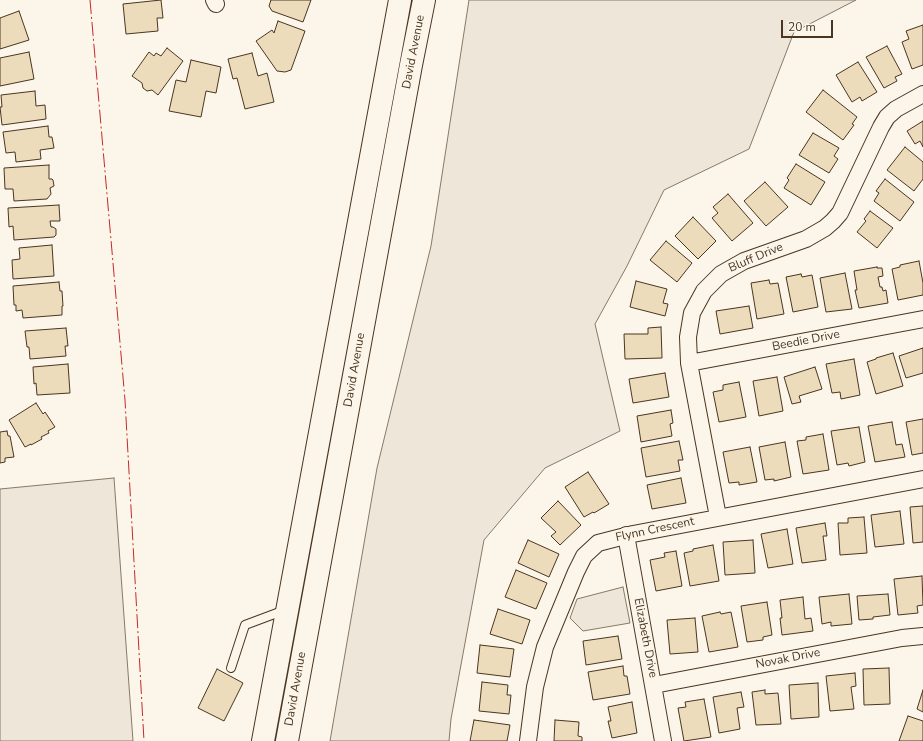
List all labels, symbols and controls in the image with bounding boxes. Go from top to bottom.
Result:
scale bar [783,12,835,38]
street label: David Avenue [400,14,428,90]
text: 20 m [788,19,816,35]
street label: Bluff Drive [727,240,785,276]
street label: Beedie Drive [771,327,841,355]
street label: David Avenue [341,332,369,408]
street label: Flynn Crescent [614,515,696,545]
street label: Elizabeth Drive [630,597,660,679]
street label: Novak Drive [755,646,821,672]
street label: David Avenue [282,651,310,727]

